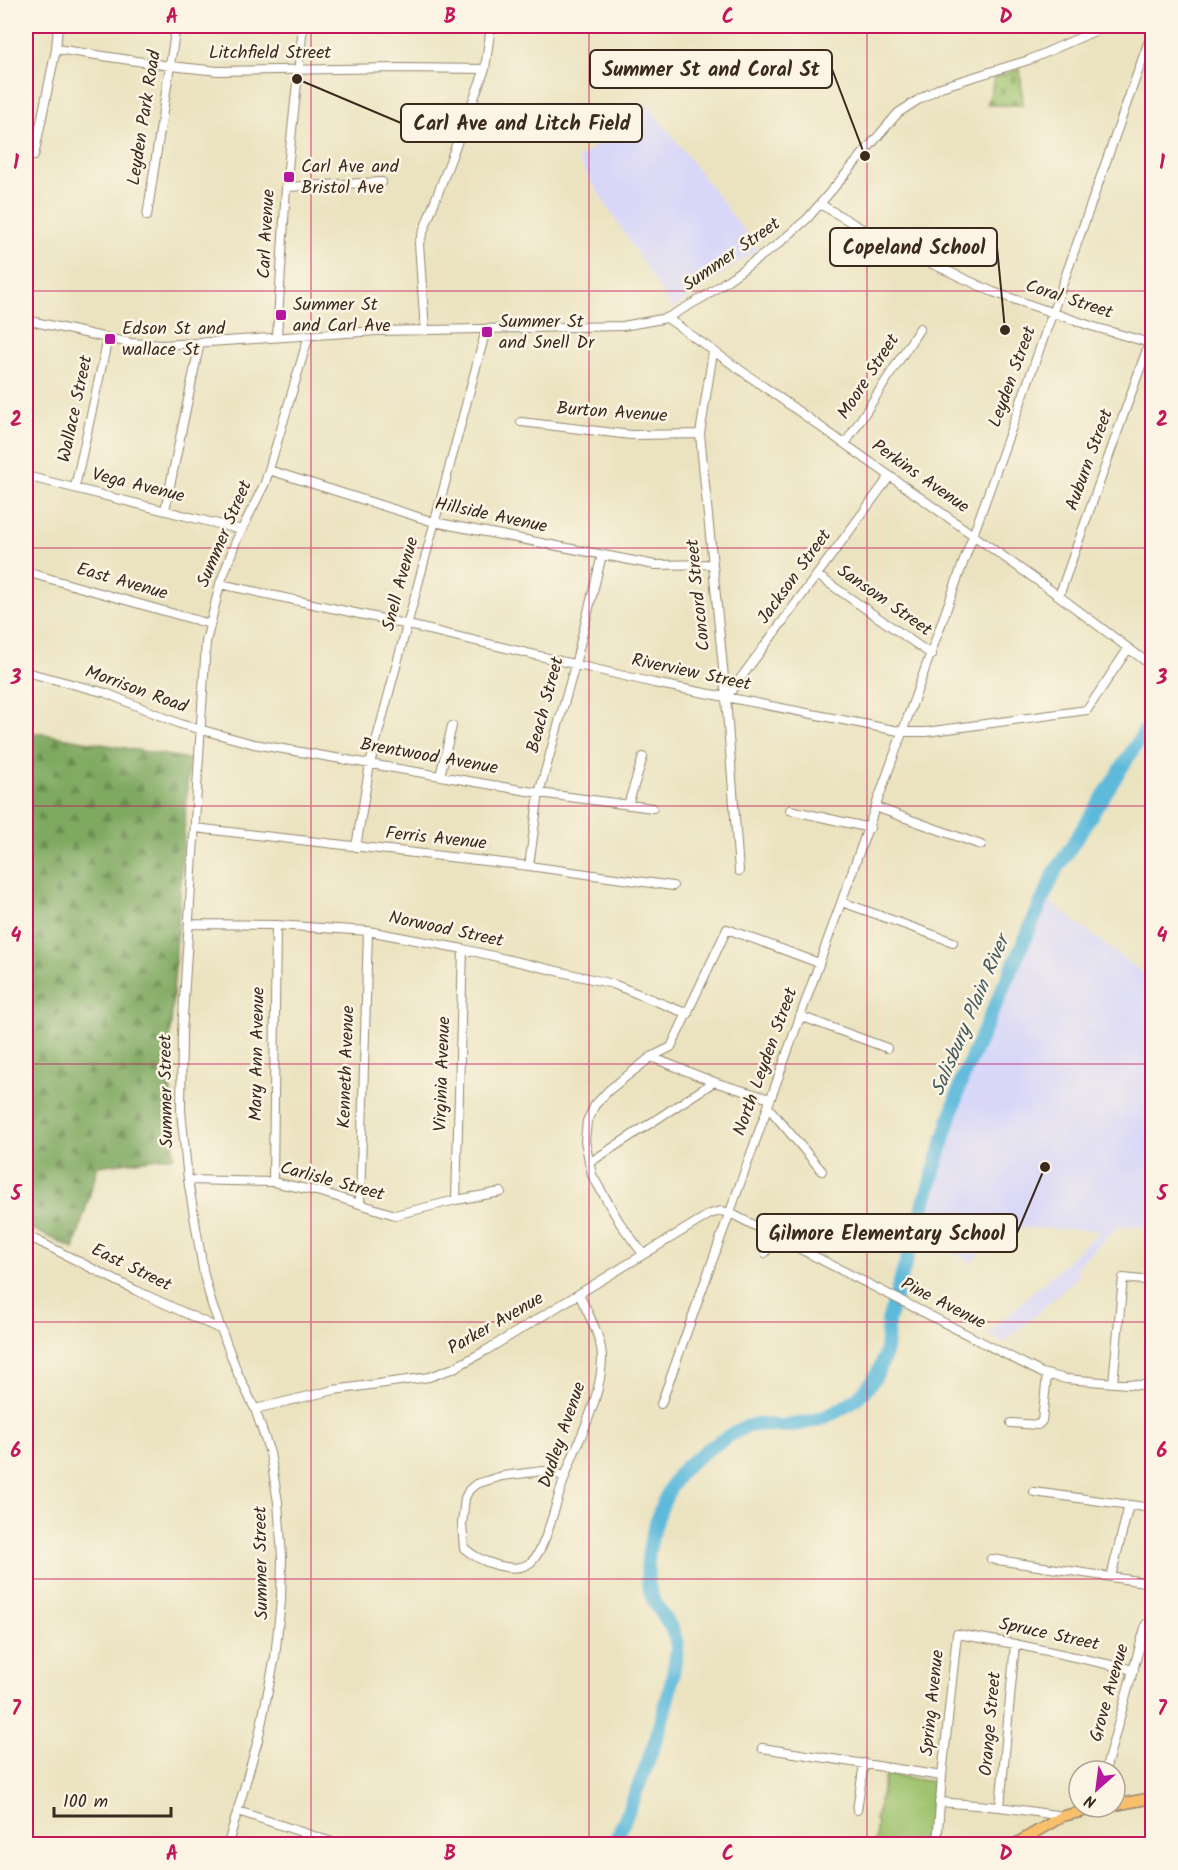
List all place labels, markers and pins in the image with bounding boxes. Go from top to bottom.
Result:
callout: Summer St and Coral St [590,50,832,88]
callout: Carl Ave and Litch Field [401,104,642,142]
place label: Carl Ave and Bristol Ave [301,153,400,203]
marker: Carl Ave and Bristol Ave [282,170,296,184]
callout: Copeland School [830,228,997,266]
place label: Summer St and Carl Ave [293,291,391,341]
marker: Summer St and Carl Ave [274,308,288,322]
place label: Summer St and Snell Dr [499,308,595,358]
place label: Edson St and wallace St [122,315,226,365]
marker: Summer St and Snell Dr [480,325,494,339]
marker: Edson St and wallace St [103,332,117,346]
callout: Gilmore Elementary School [757,1214,1017,1252]

